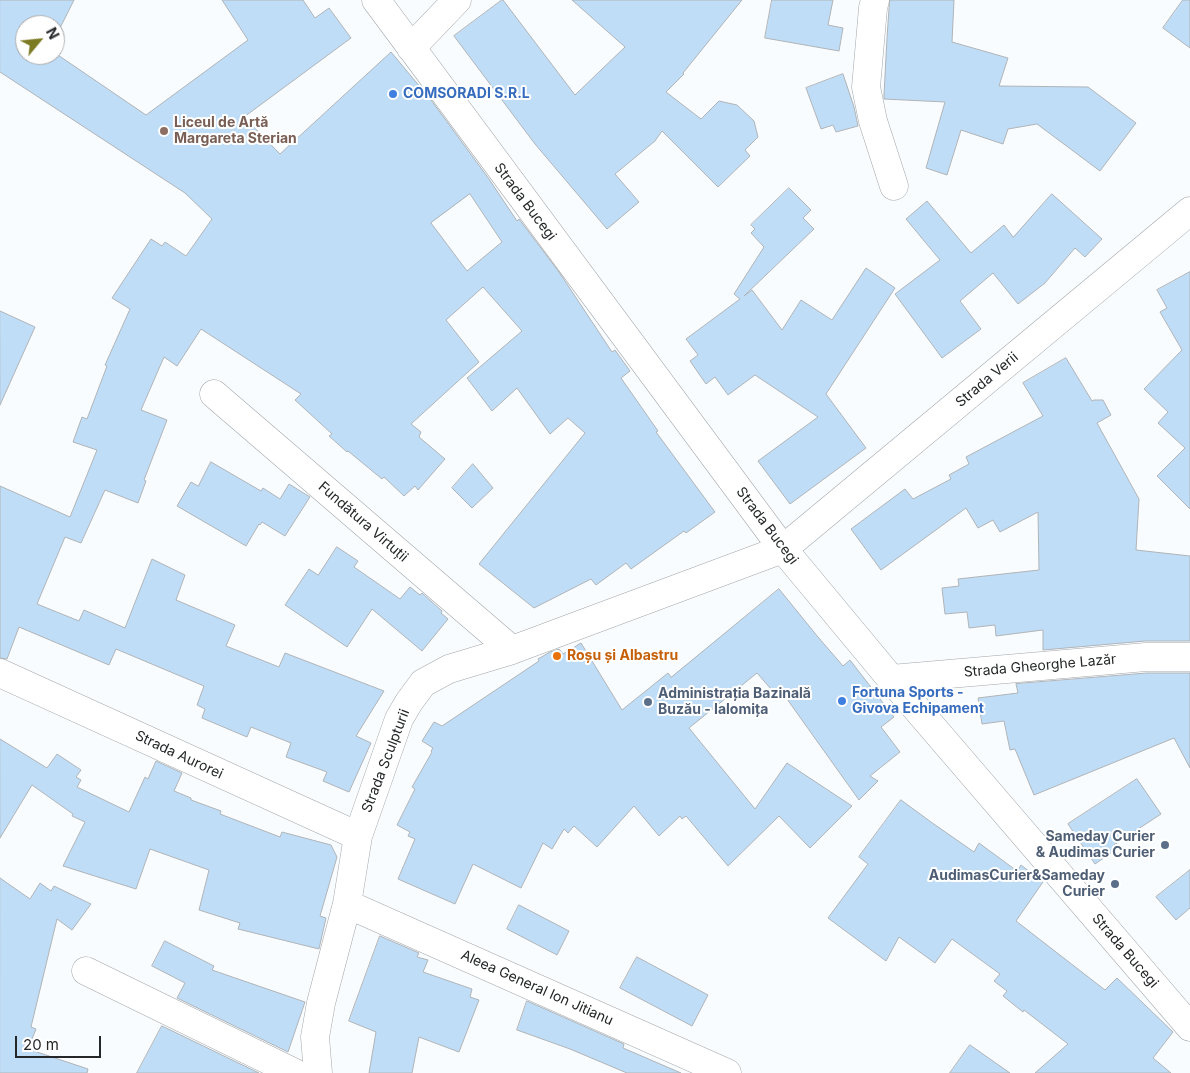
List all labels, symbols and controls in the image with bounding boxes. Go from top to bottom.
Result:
north arrow [15,15,65,65]
text: N [43,24,63,42]
place label: COMSORADI S.R.L [403,86,530,102]
marker: COMSORADI S.R.L [387,88,399,100]
place label: Liceul de Artă Margareta Sterian [174,115,297,148]
marker: Liceul de Artă Margareta Sterian [158,125,170,137]
street label: Strada Bucegi [490,160,560,244]
street label: Strada Verii [952,349,1022,411]
street label: Fundătura Virtuții [315,478,411,566]
street label: Strada Bucegi [732,484,802,568]
place label: Roșu și Albastru [567,648,678,664]
marker: Roșu și Albastru [551,650,563,662]
street label: Strada Gheorghe Lazăr [963,651,1117,681]
place label: Fortuna Sports - Givova Echipament [852,685,984,718]
place label: Administrația Bazinală Buzău - Ialomița [658,686,811,719]
marker: Fortuna Sports - Givova Echipament [836,695,848,707]
marker: Administrația Bazinală Buzău - Ialomița [642,696,654,708]
street label: Strada Sculpturii [359,707,413,815]
street label: Strada Aurorei [132,727,226,783]
place label: Sameday Curier & Audimas Curier [1036,829,1155,862]
marker: Sameday Curier & Audimas Curier [1159,839,1171,851]
place label: AudimasCurier&Sameday Curier [929,868,1105,900]
marker: AudimasCurier&Sameday Curier [1109,878,1121,890]
street label: Strada Bucegi [1088,911,1162,991]
street label: Aleea General Ion Jitianu [458,947,616,1029]
scale bar [18,1026,104,1058]
text: 20 m [23,1035,59,1054]

